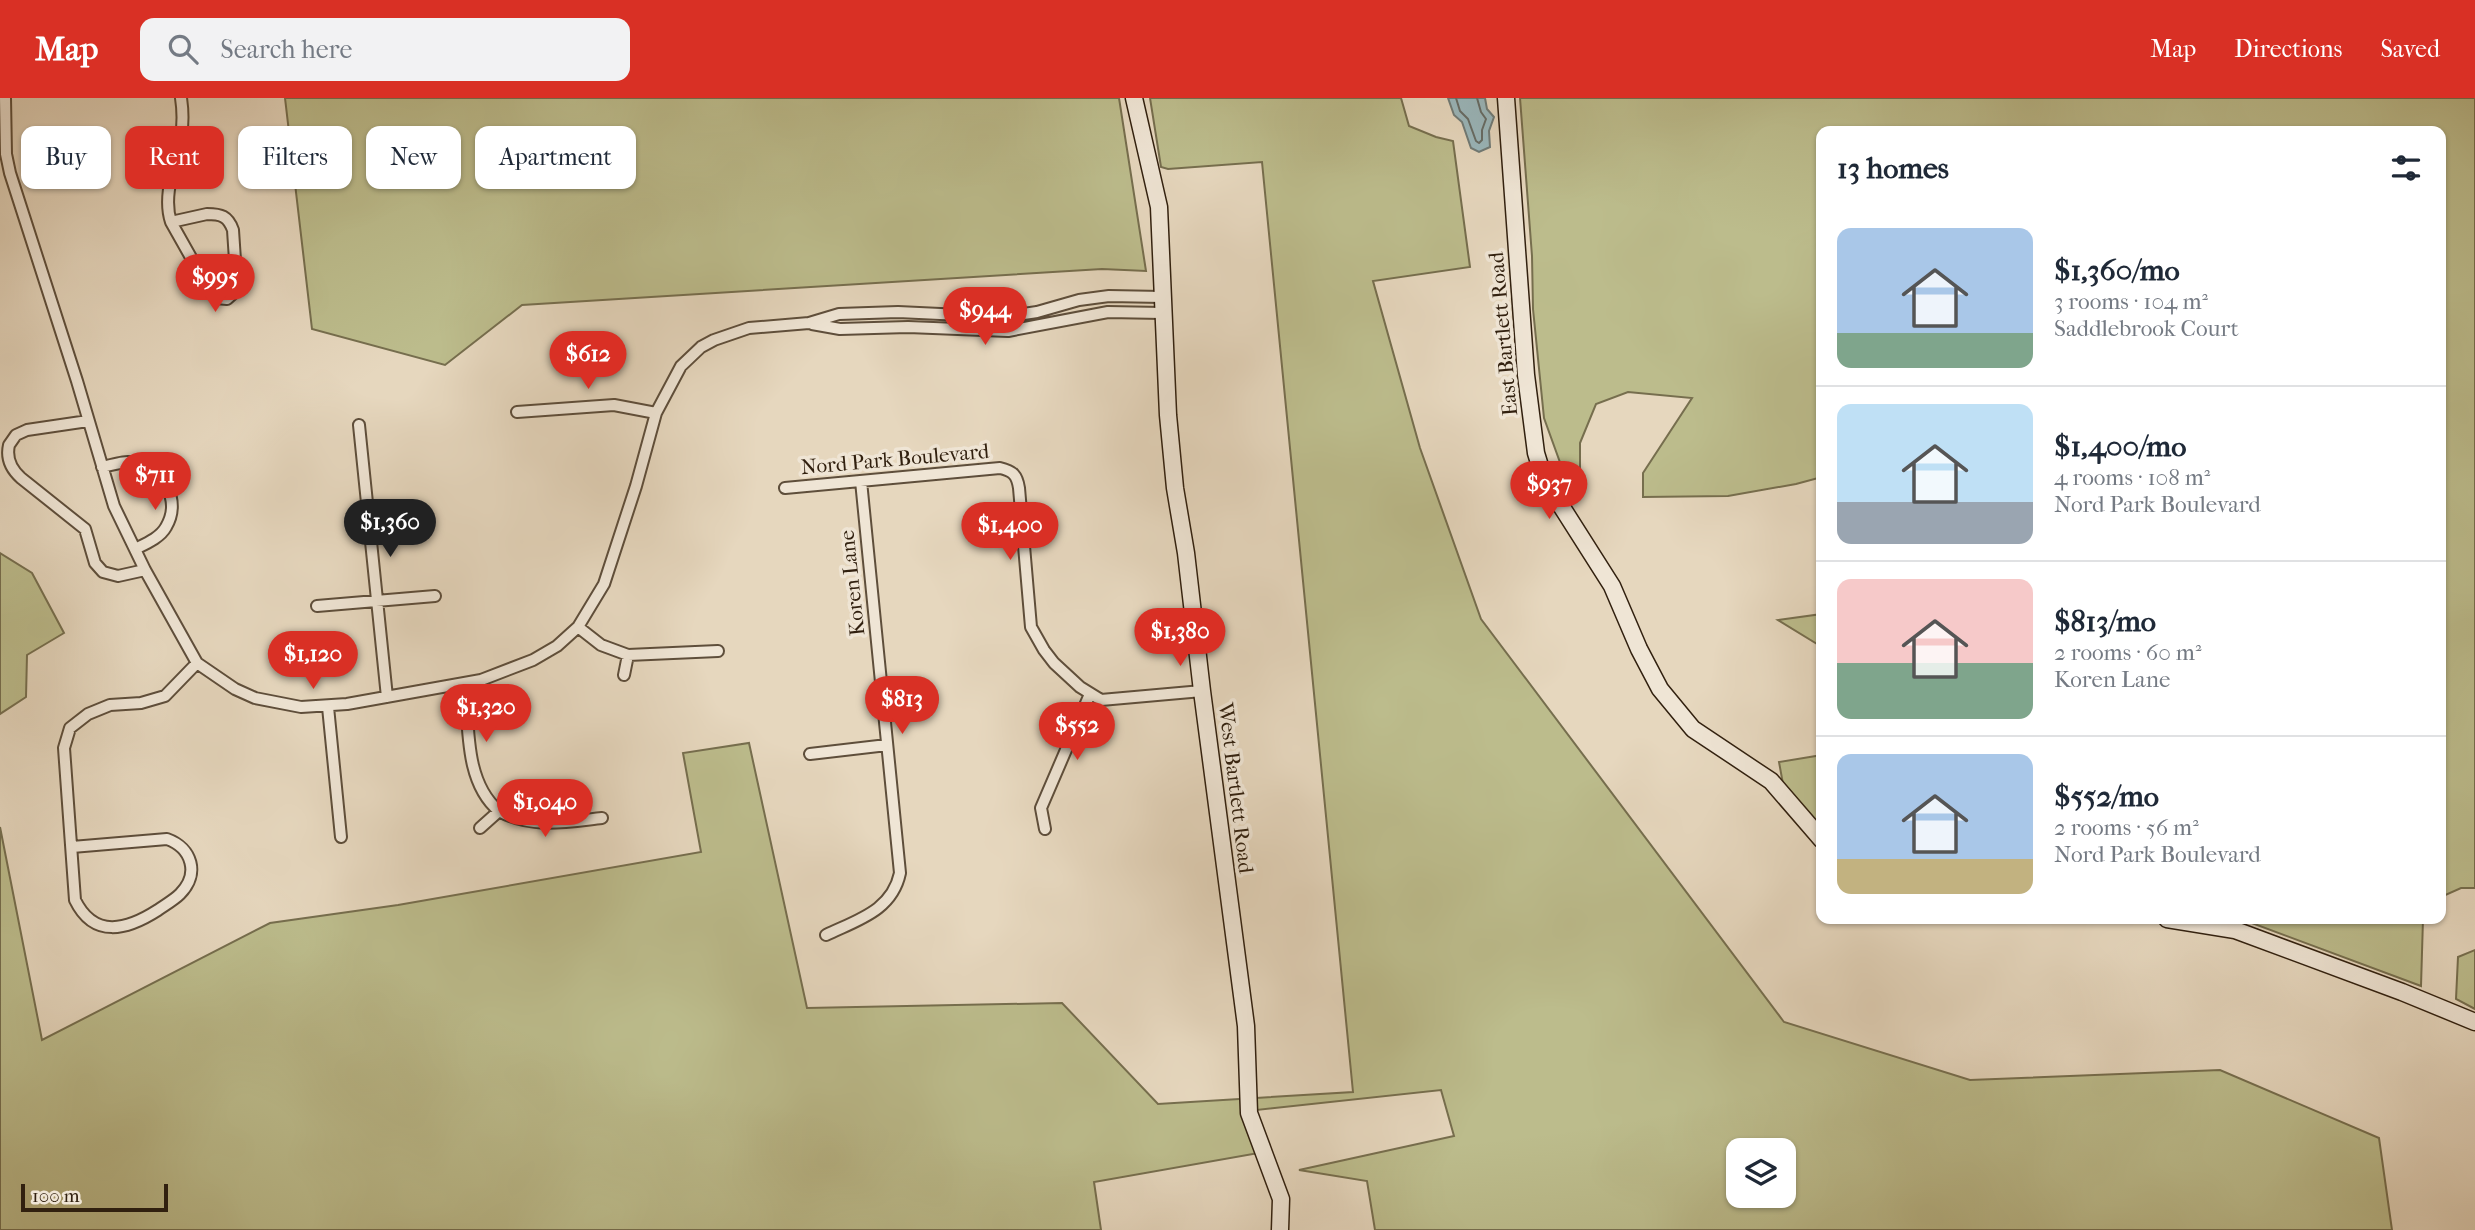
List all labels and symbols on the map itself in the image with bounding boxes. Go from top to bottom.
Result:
street label: East Bartlett Road [1484,250,1522,417]
pin: $995 [174,254,256,314]
pin: $944 [944,288,1026,347]
pin: $612 [547,331,629,391]
street label: Nord Park Boulevard [800,439,991,479]
pin: $711 [114,452,196,512]
pin: $937 [1508,462,1590,521]
pin: $1,360 [333,500,447,559]
pin: $1,400 [953,503,1067,562]
street label: Koren Lane [835,529,869,637]
pin: $1,380 [1123,608,1237,668]
pin: $1,120 [256,632,370,691]
pin: $813 [861,676,943,736]
pin: $1,320 [429,684,543,744]
street label: West Bartlett Road [1214,700,1258,875]
pin: $552 [1036,702,1118,762]
pin: $1,040 [488,780,602,839]
scale bar [21,1181,168,1213]

